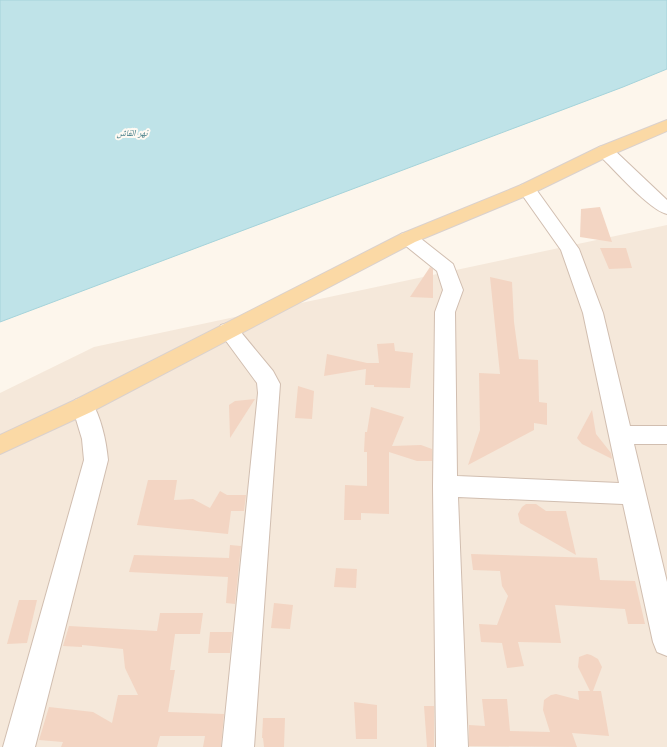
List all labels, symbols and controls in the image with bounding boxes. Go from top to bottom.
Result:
water label: نهر القاش [117,127,150,139]

